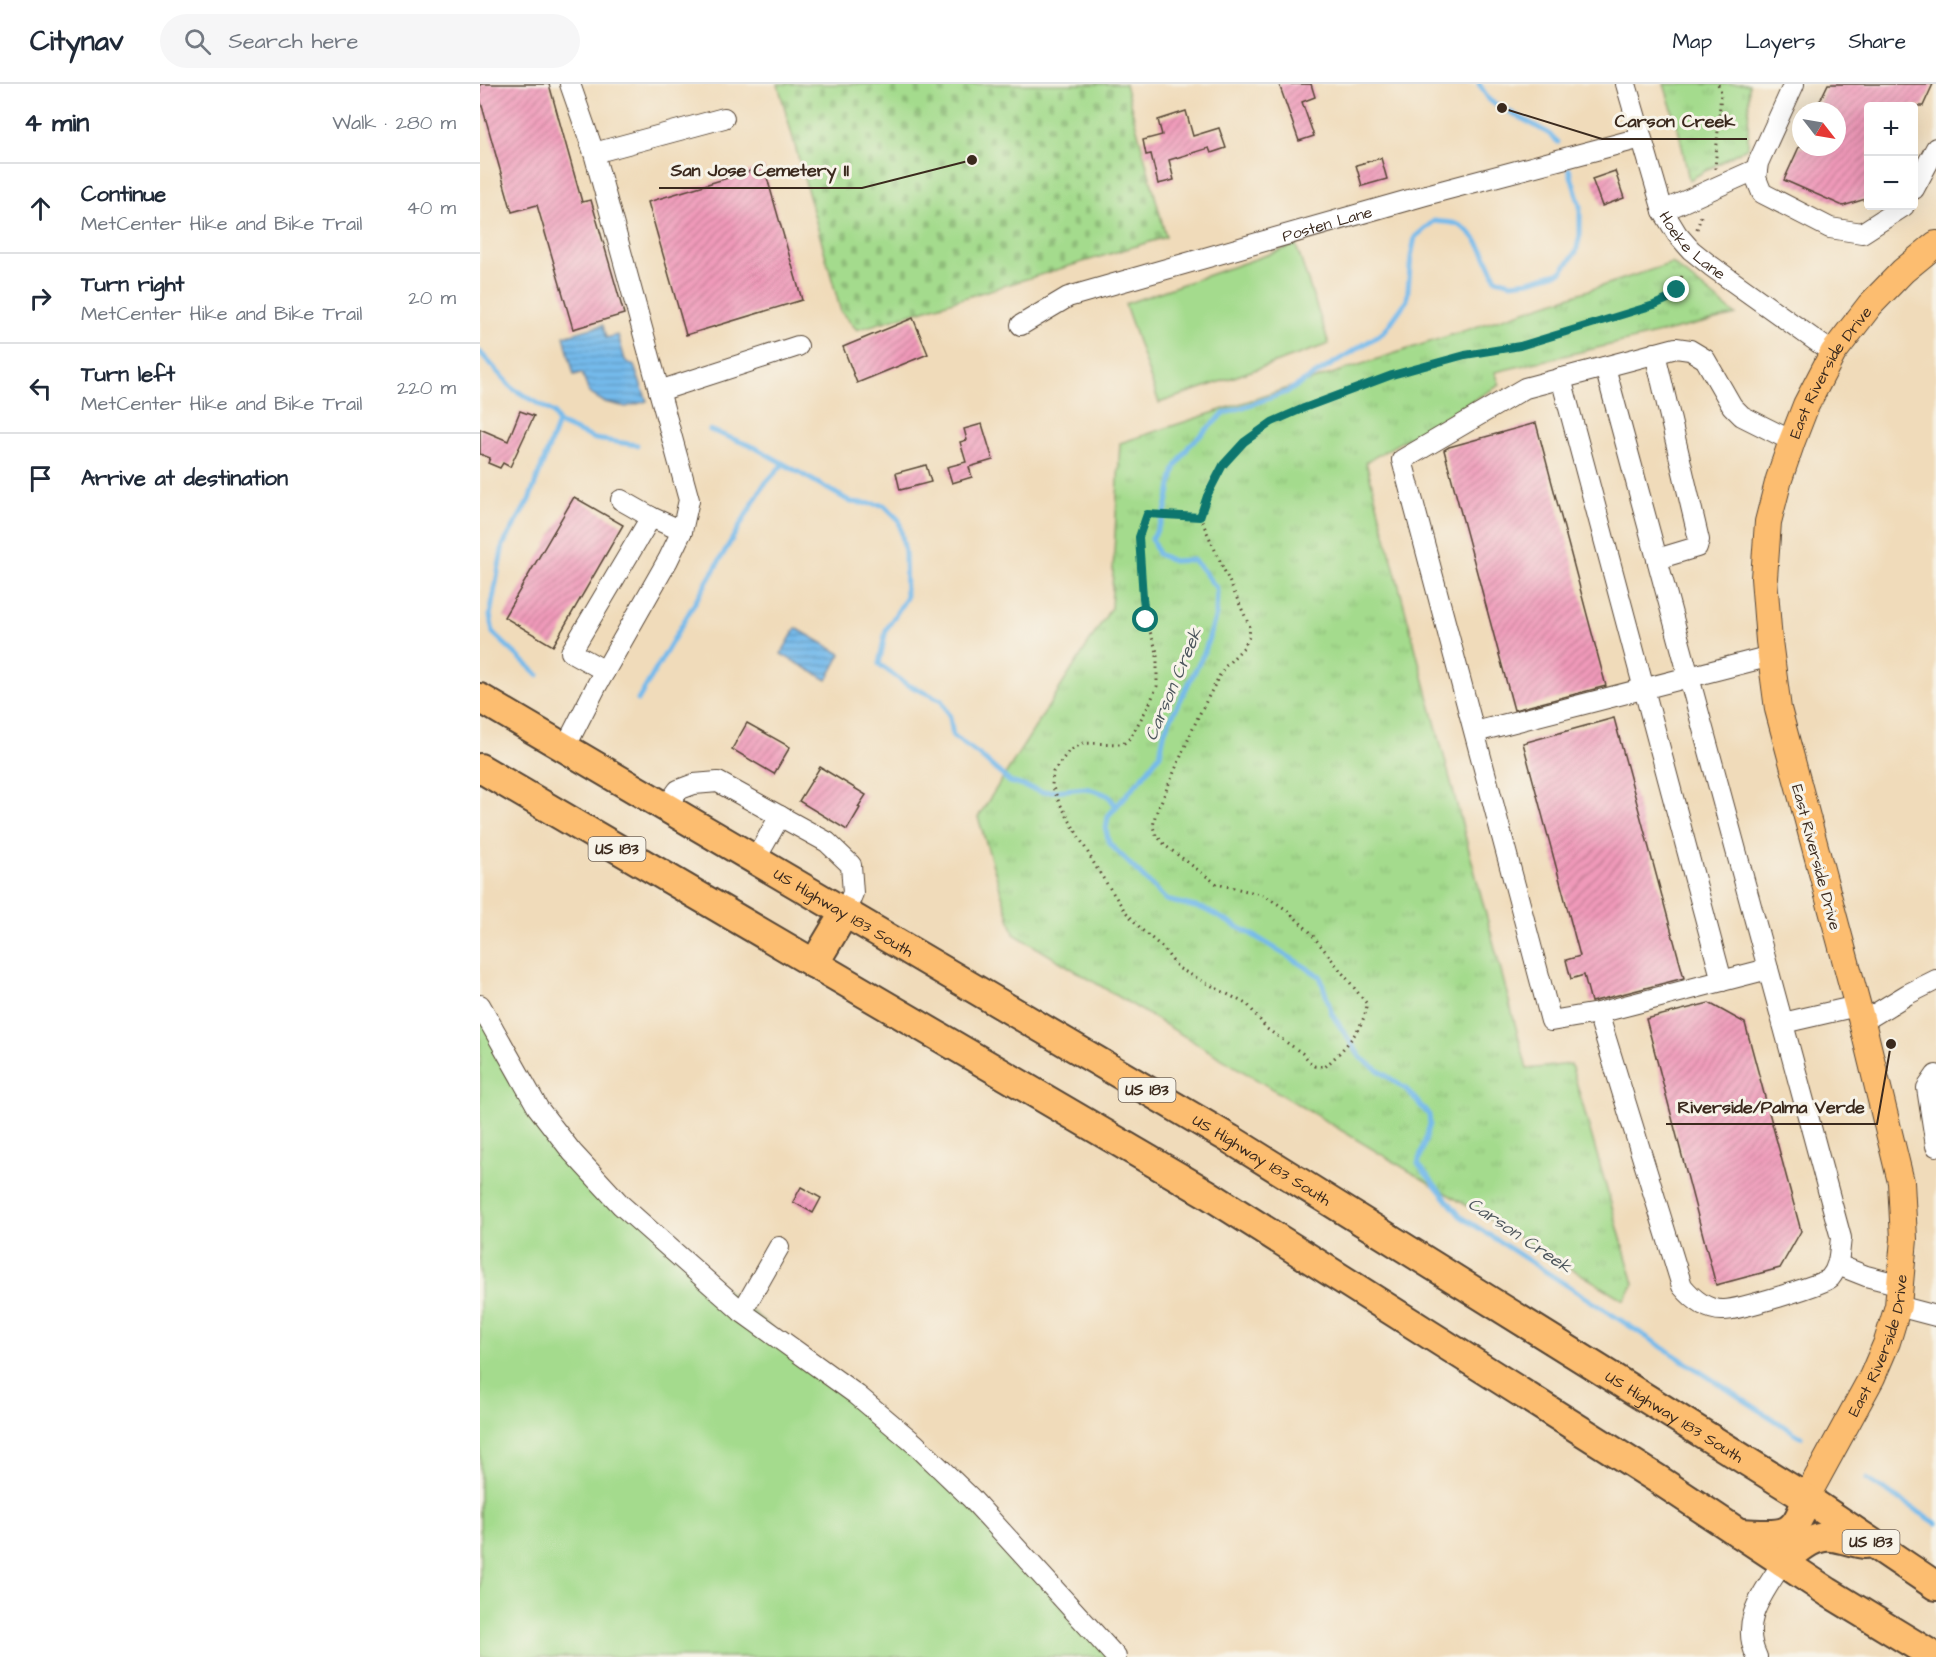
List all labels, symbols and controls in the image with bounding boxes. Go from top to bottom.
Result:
search box [160,14,580,68]
text: Citynav [30,22,124,61]
icon: search [181,25,214,58]
text: Search here [229,26,358,57]
text: Map [1672,27,1712,56]
text: Layers [1745,27,1815,56]
text: Share [1848,27,1906,56]
north arrow [1792,102,1846,156]
map controls [1864,102,1918,210]
button: + [1864,102,1918,156]
callout: Carson Creek [1602,103,1747,139]
text: 4 min [24,105,89,141]
text: Walk · 280 m [332,109,456,137]
text: Carson Creek [1615,109,1736,134]
callout: San Jose Cemetery II [659,152,862,188]
button: − [1864,156,1918,210]
text: San Jose Cemetery II [670,158,849,184]
text: Continue [81,179,166,210]
icon: ahead [24,192,57,225]
text: 40 m [406,194,456,222]
street label: Posten Lane [1280,201,1375,247]
street label: Hoeke Lane [1654,207,1730,285]
text: MetCenter Hike and Bike Trail [81,210,362,238]
text: Turn right [81,269,184,300]
route end [1663,276,1689,302]
icon: right [24,282,57,315]
text: 20 m [408,284,456,312]
text: MetCenter Hike and Bike Trail [81,300,362,328]
street label: East Riverside Drive [1784,302,1877,442]
text: Turn left [81,359,175,390]
icon: left [24,372,57,405]
text: 220 m [397,374,456,402]
text: MetCenter Hike and Bike Trail [81,390,362,418]
icon: arrive [24,462,57,495]
text: Arrive at destination [81,463,288,494]
route start [1132,606,1158,632]
water label: Carson Creek [1138,623,1209,745]
street label: East Riverside Drive [1786,782,1846,933]
road number: US 183 [588,837,646,861]
street label: US Highway 183 South [769,863,917,963]
road number: US 183 [1118,1078,1176,1102]
callout: Riverside/Palma Verde [1666,1088,1877,1124]
text: Riverside/Palma Verde [1677,1095,1865,1120]
street label: US Highway 183 South [1188,1109,1335,1211]
water label: Carson Creek [1463,1191,1577,1280]
street label: East Riverside Drive [1843,1273,1913,1421]
street label: US Highway 183 South [1601,1366,1747,1468]
road number: US 183 [1842,1530,1900,1554]

